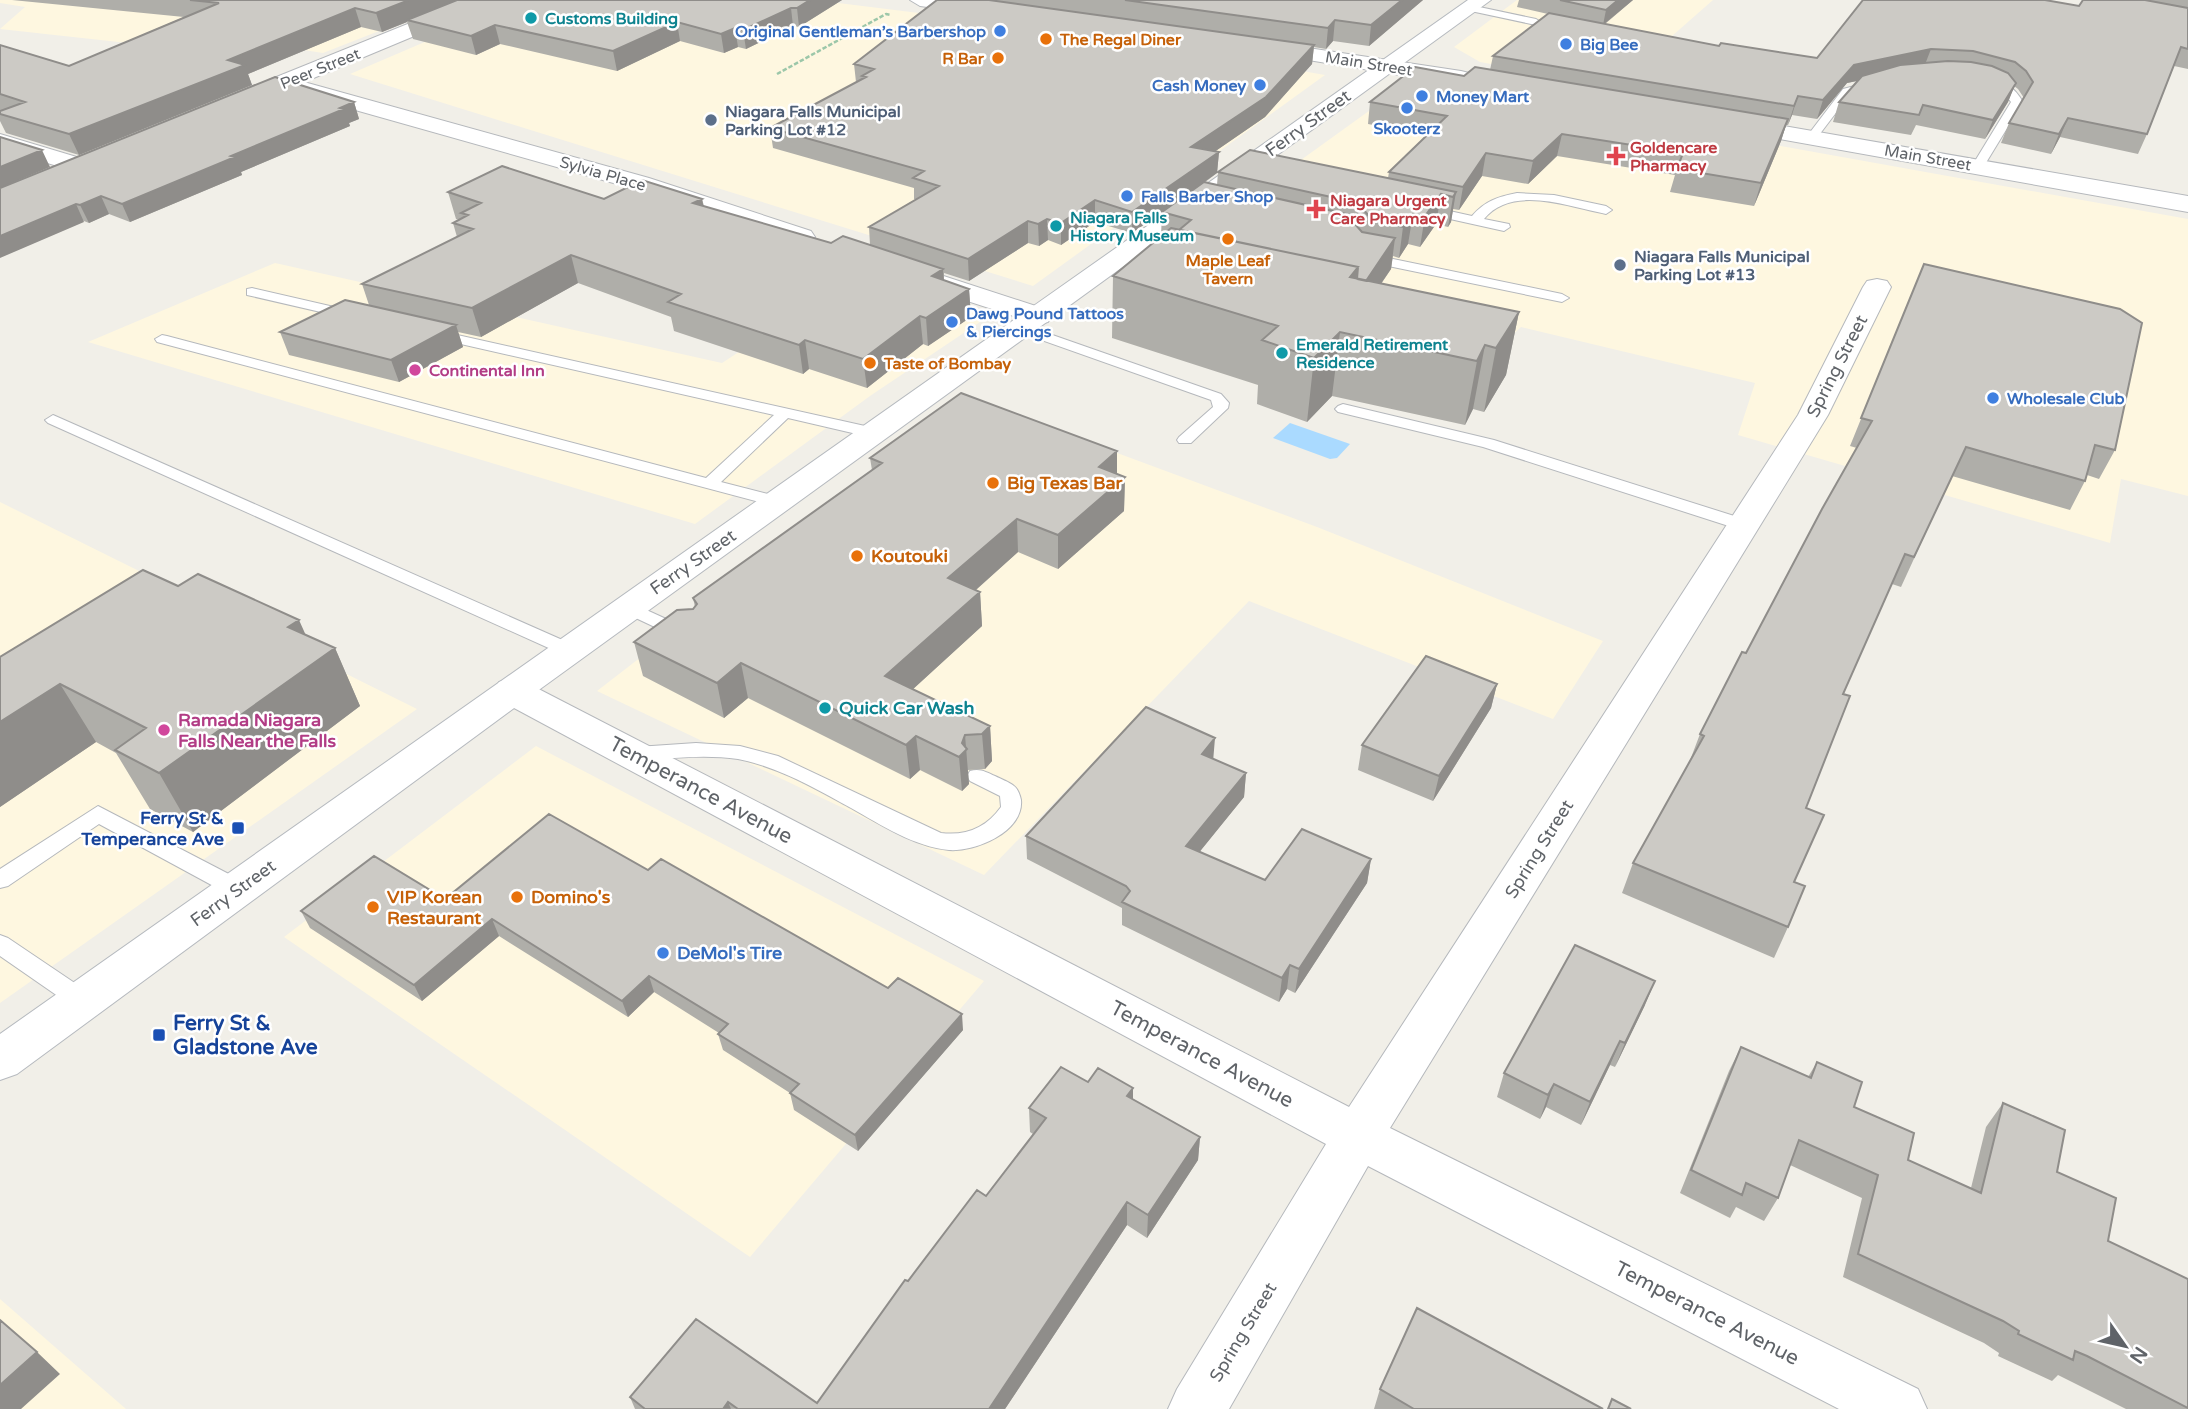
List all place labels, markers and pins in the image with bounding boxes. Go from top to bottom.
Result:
place label: Customs Building [545,9,678,29]
marker: Customs Building [523,10,539,26]
place label: Original Gentleman’s Barbershop [735,22,986,42]
marker: Original Gentleman’s Barbershop [992,23,1008,39]
place label: The Regal Diner [1059,30,1182,50]
marker: The Regal Diner [1038,31,1054,47]
place label: Big Bee [1580,35,1638,55]
marker: Big Bee [1558,36,1574,52]
place label: R Bar [942,49,985,69]
marker: R Bar [990,50,1006,66]
place label: Cash Money [1152,76,1246,96]
marker: Cash Money [1252,77,1268,93]
place label: Money Mart [1436,87,1530,107]
marker: Money Mart [1414,88,1430,104]
marker: Skooterz [1399,100,1415,116]
place label: Niagara Falls Municipal Parking Lot #12 [725,102,901,140]
marker: Niagara Falls Municipal Parking Lot #12 [703,112,719,128]
place label: Skooterz [1374,119,1440,139]
place label: Goldencare Pharmacy [1630,138,1717,176]
marker: Goldencare Pharmacy [1608,148,1624,164]
place label: Falls Barber Shop [1141,187,1273,207]
marker: Falls Barber Shop [1119,188,1135,204]
place label: Niagara Urgent Care Pharmacy [1330,191,1447,229]
marker: Niagara Urgent Care Pharmacy [1308,201,1324,217]
place label: Niagara Falls History Museum [1070,208,1194,246]
marker: Niagara Falls History Museum [1048,218,1064,234]
marker: Maple Leaf Tavern [1220,231,1236,247]
place label: Niagara Falls Municipal Parking Lot #13 [1634,247,1810,285]
place label: Maple Leaf Tavern [1186,251,1271,289]
marker: Niagara Falls Municipal Parking Lot #13 [1612,257,1628,273]
place label: Dawg Pound Tattoos & Piercings [966,304,1124,342]
marker: Dawg Pound Tattoos & Piercings [944,314,960,330]
place label: Emerald Retirement Residence [1296,335,1449,373]
marker: Emerald Retirement Residence [1274,345,1290,361]
place label: Taste of Bombay [883,354,1012,374]
marker: Taste of Bombay [862,355,878,371]
place label: Continental Inn [429,361,545,381]
marker: Continental Inn [407,362,423,378]
place label: Wholesale Club [2007,389,2125,409]
marker: Wholesale Club [1985,390,2001,406]
place label: Big Texas Bar [1007,472,1124,494]
marker: Big Texas Bar [985,475,1001,491]
place label: Koutouki [871,545,948,567]
marker: Koutouki [849,548,865,564]
place label: Quick Car Wash [839,697,974,719]
marker: Quick Car Wash [817,700,833,716]
place label: Ramada Niagara Falls Near the Falls [178,709,336,752]
marker: Ramada Niagara Falls Near the Falls [156,722,172,738]
place label: Ferry St & Temperance Ave [80,807,224,850]
marker: Ferry St & Temperance Ave [230,820,246,836]
place label: VIP Korean Restaurant [387,886,482,929]
place label: Domino's [531,886,611,908]
marker: Domino's [509,889,525,905]
marker: VIP Korean Restaurant [365,899,381,915]
place label: DeMol's Tire [677,942,782,964]
marker: DeMol's Tire [655,945,671,961]
place label: Ferry St & Gladstone Ave [173,1011,318,1060]
marker: Ferry St & Gladstone Ave [151,1027,167,1043]

